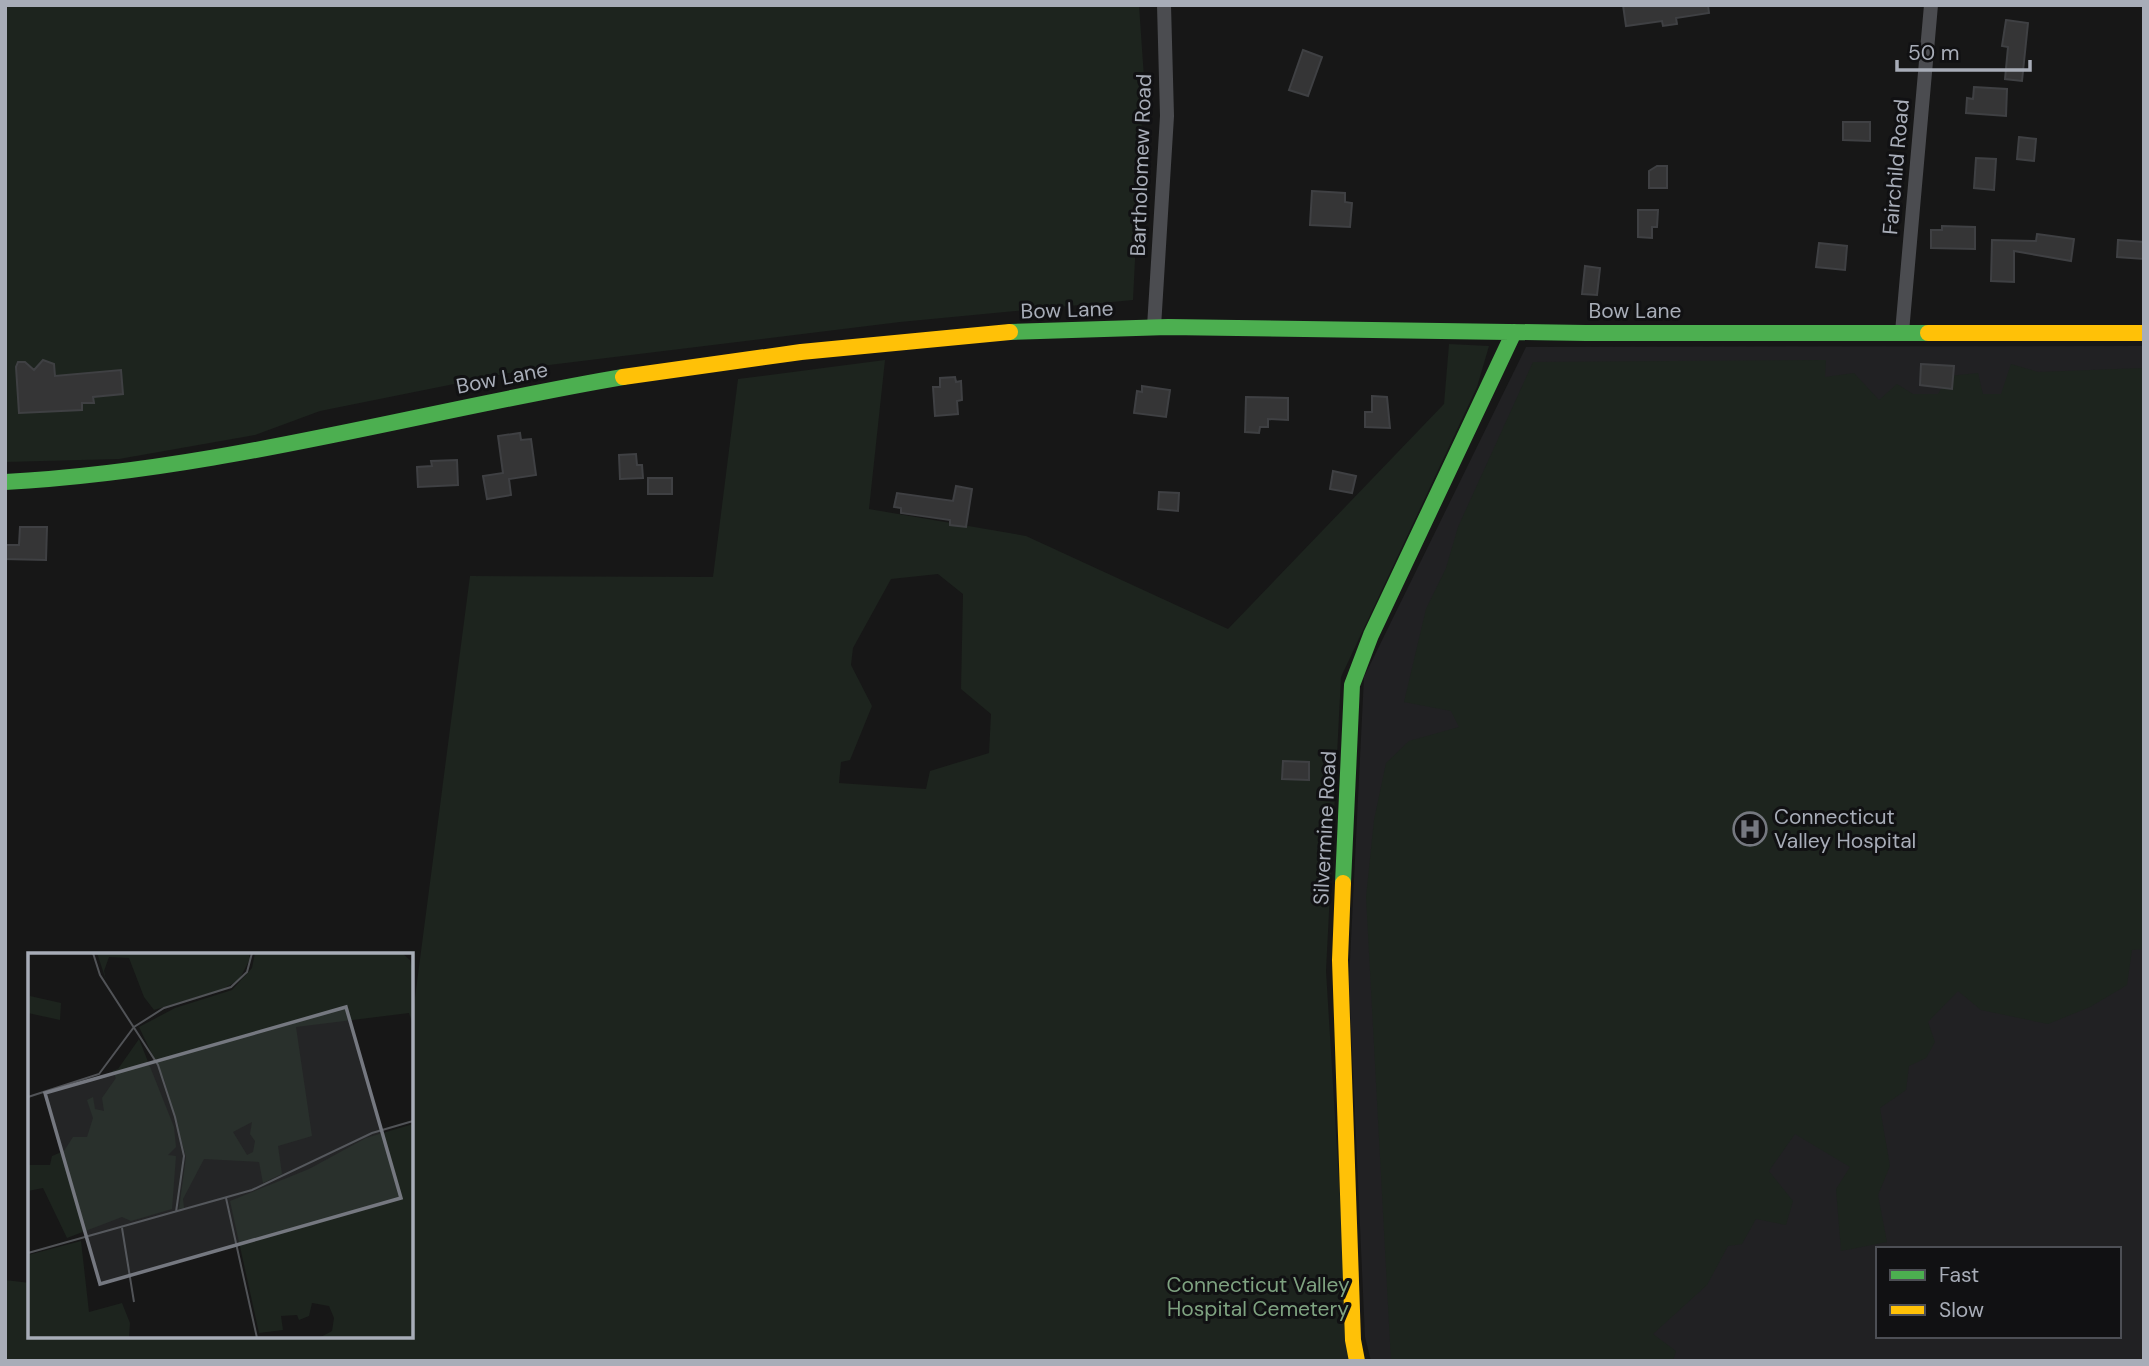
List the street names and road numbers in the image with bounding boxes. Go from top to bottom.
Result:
street label: Bartholomew Road [1124,73,1158,257]
street label: Fairchild Road [1876,98,1916,236]
street label: Bow Lane [1020,294,1114,326]
street label: Bow Lane [1589,297,1681,325]
street label: Bow Lane [454,355,550,401]
street label: Silvermine Road [1307,750,1343,906]

